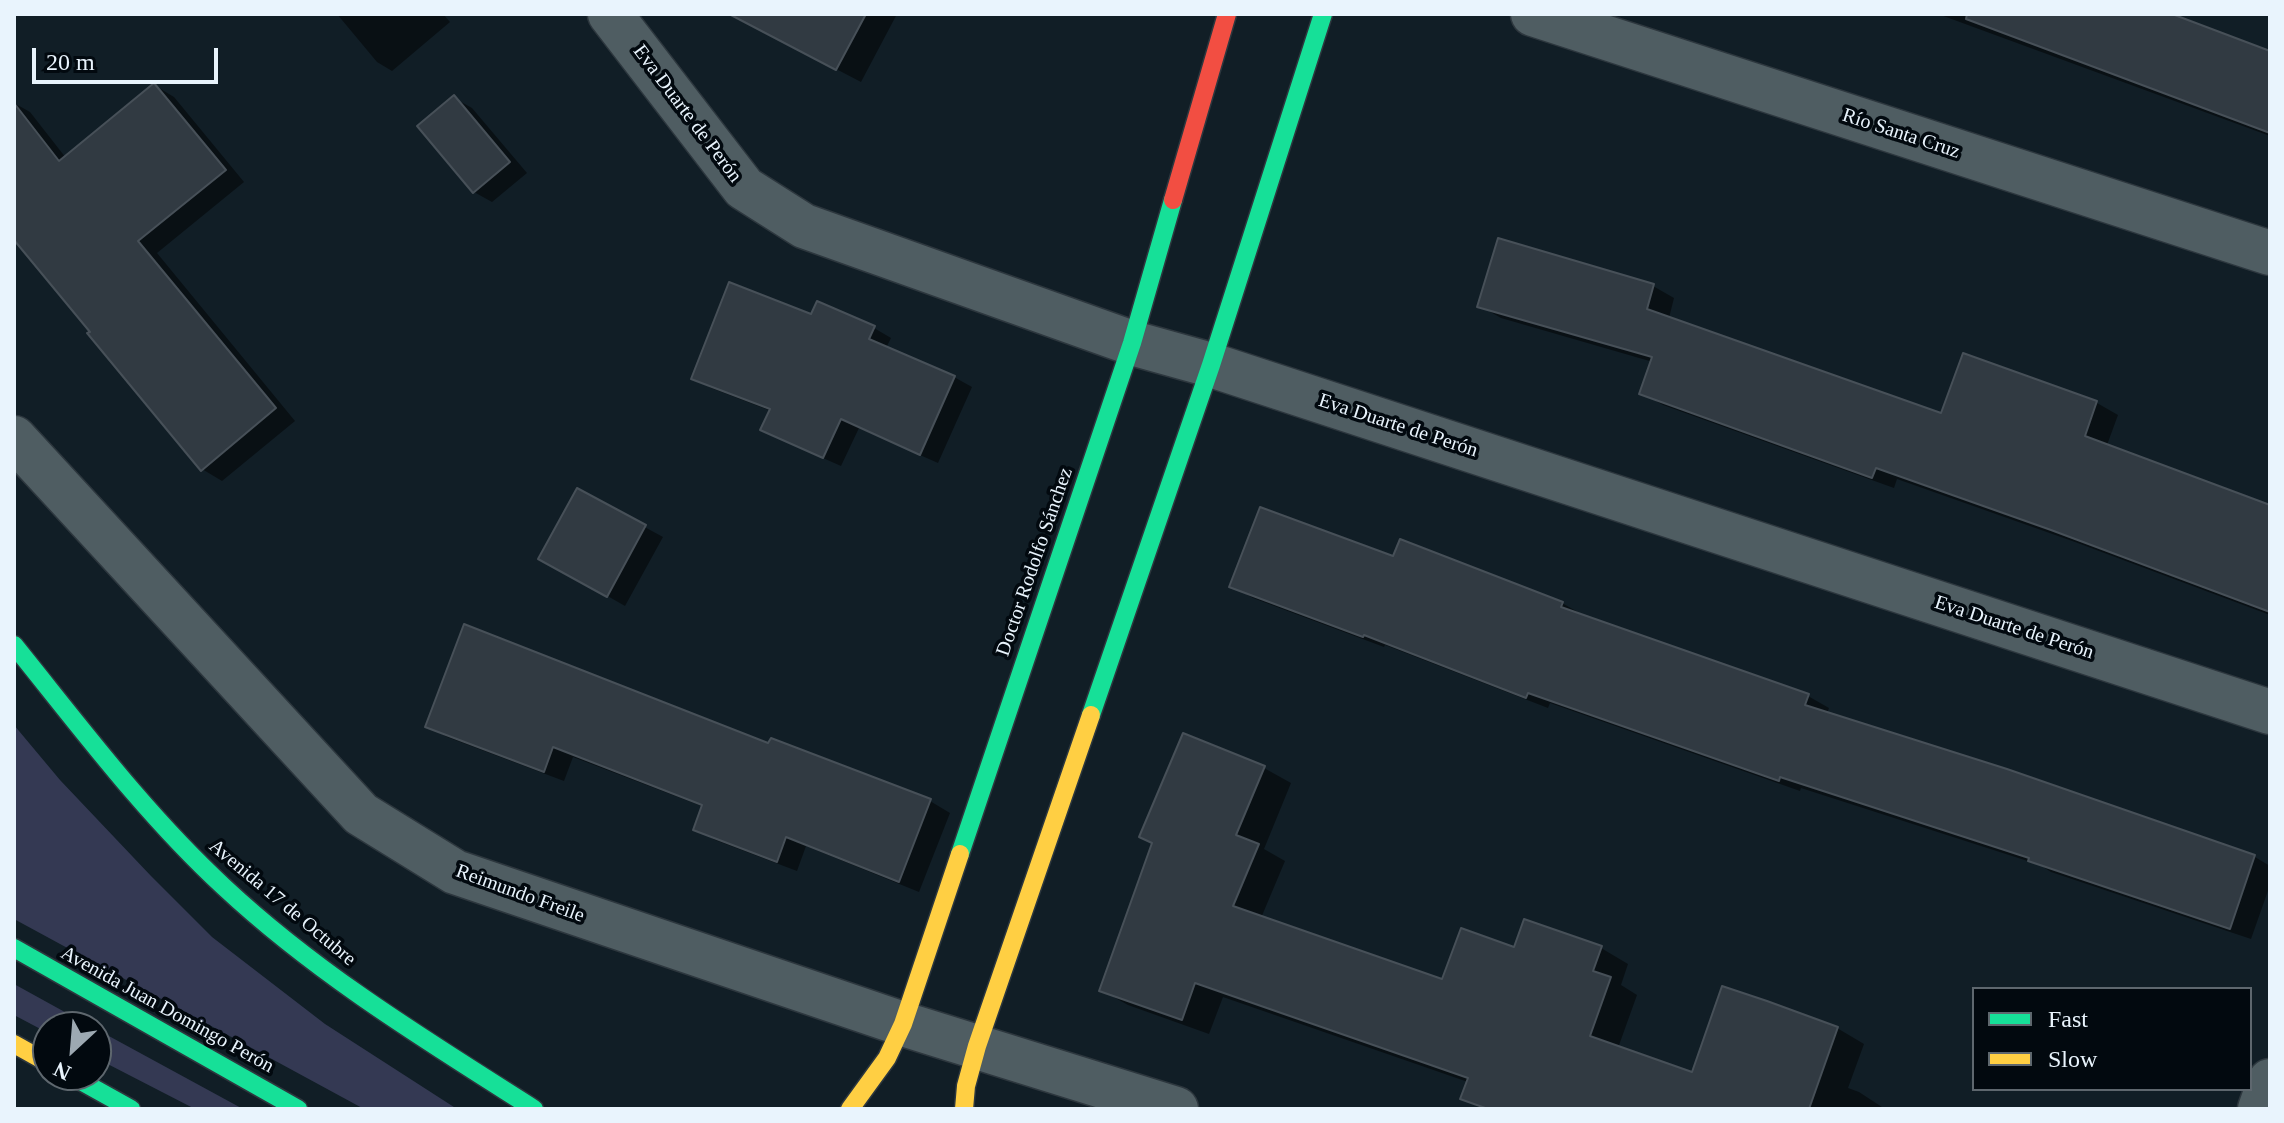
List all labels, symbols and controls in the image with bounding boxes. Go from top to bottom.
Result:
scale bar [36,32,222,82]
street label: Eva Duarte de Perón [627,40,747,188]
text: 20 m [46,49,95,75]
street label: Río Santa Cruz [1839,104,1963,164]
street label: Eva Duarte de Perón [1315,389,1481,463]
street label: Doctor Rodolfo Sánchez [991,465,1079,659]
street label: Eva Duarte de Perón [1931,591,2097,665]
street label: Avenida 17 de Octubre [204,834,360,972]
street label: Reimundo Freile [452,860,588,928]
street label: Avenida Juan Domingo Perón [56,941,278,1079]
legend [1972,987,2252,1091]
text: Fast [2048,1006,2088,1032]
north arrow [32,1011,112,1091]
text: Slow [2048,1046,2097,1072]
text: N [50,1057,75,1086]

